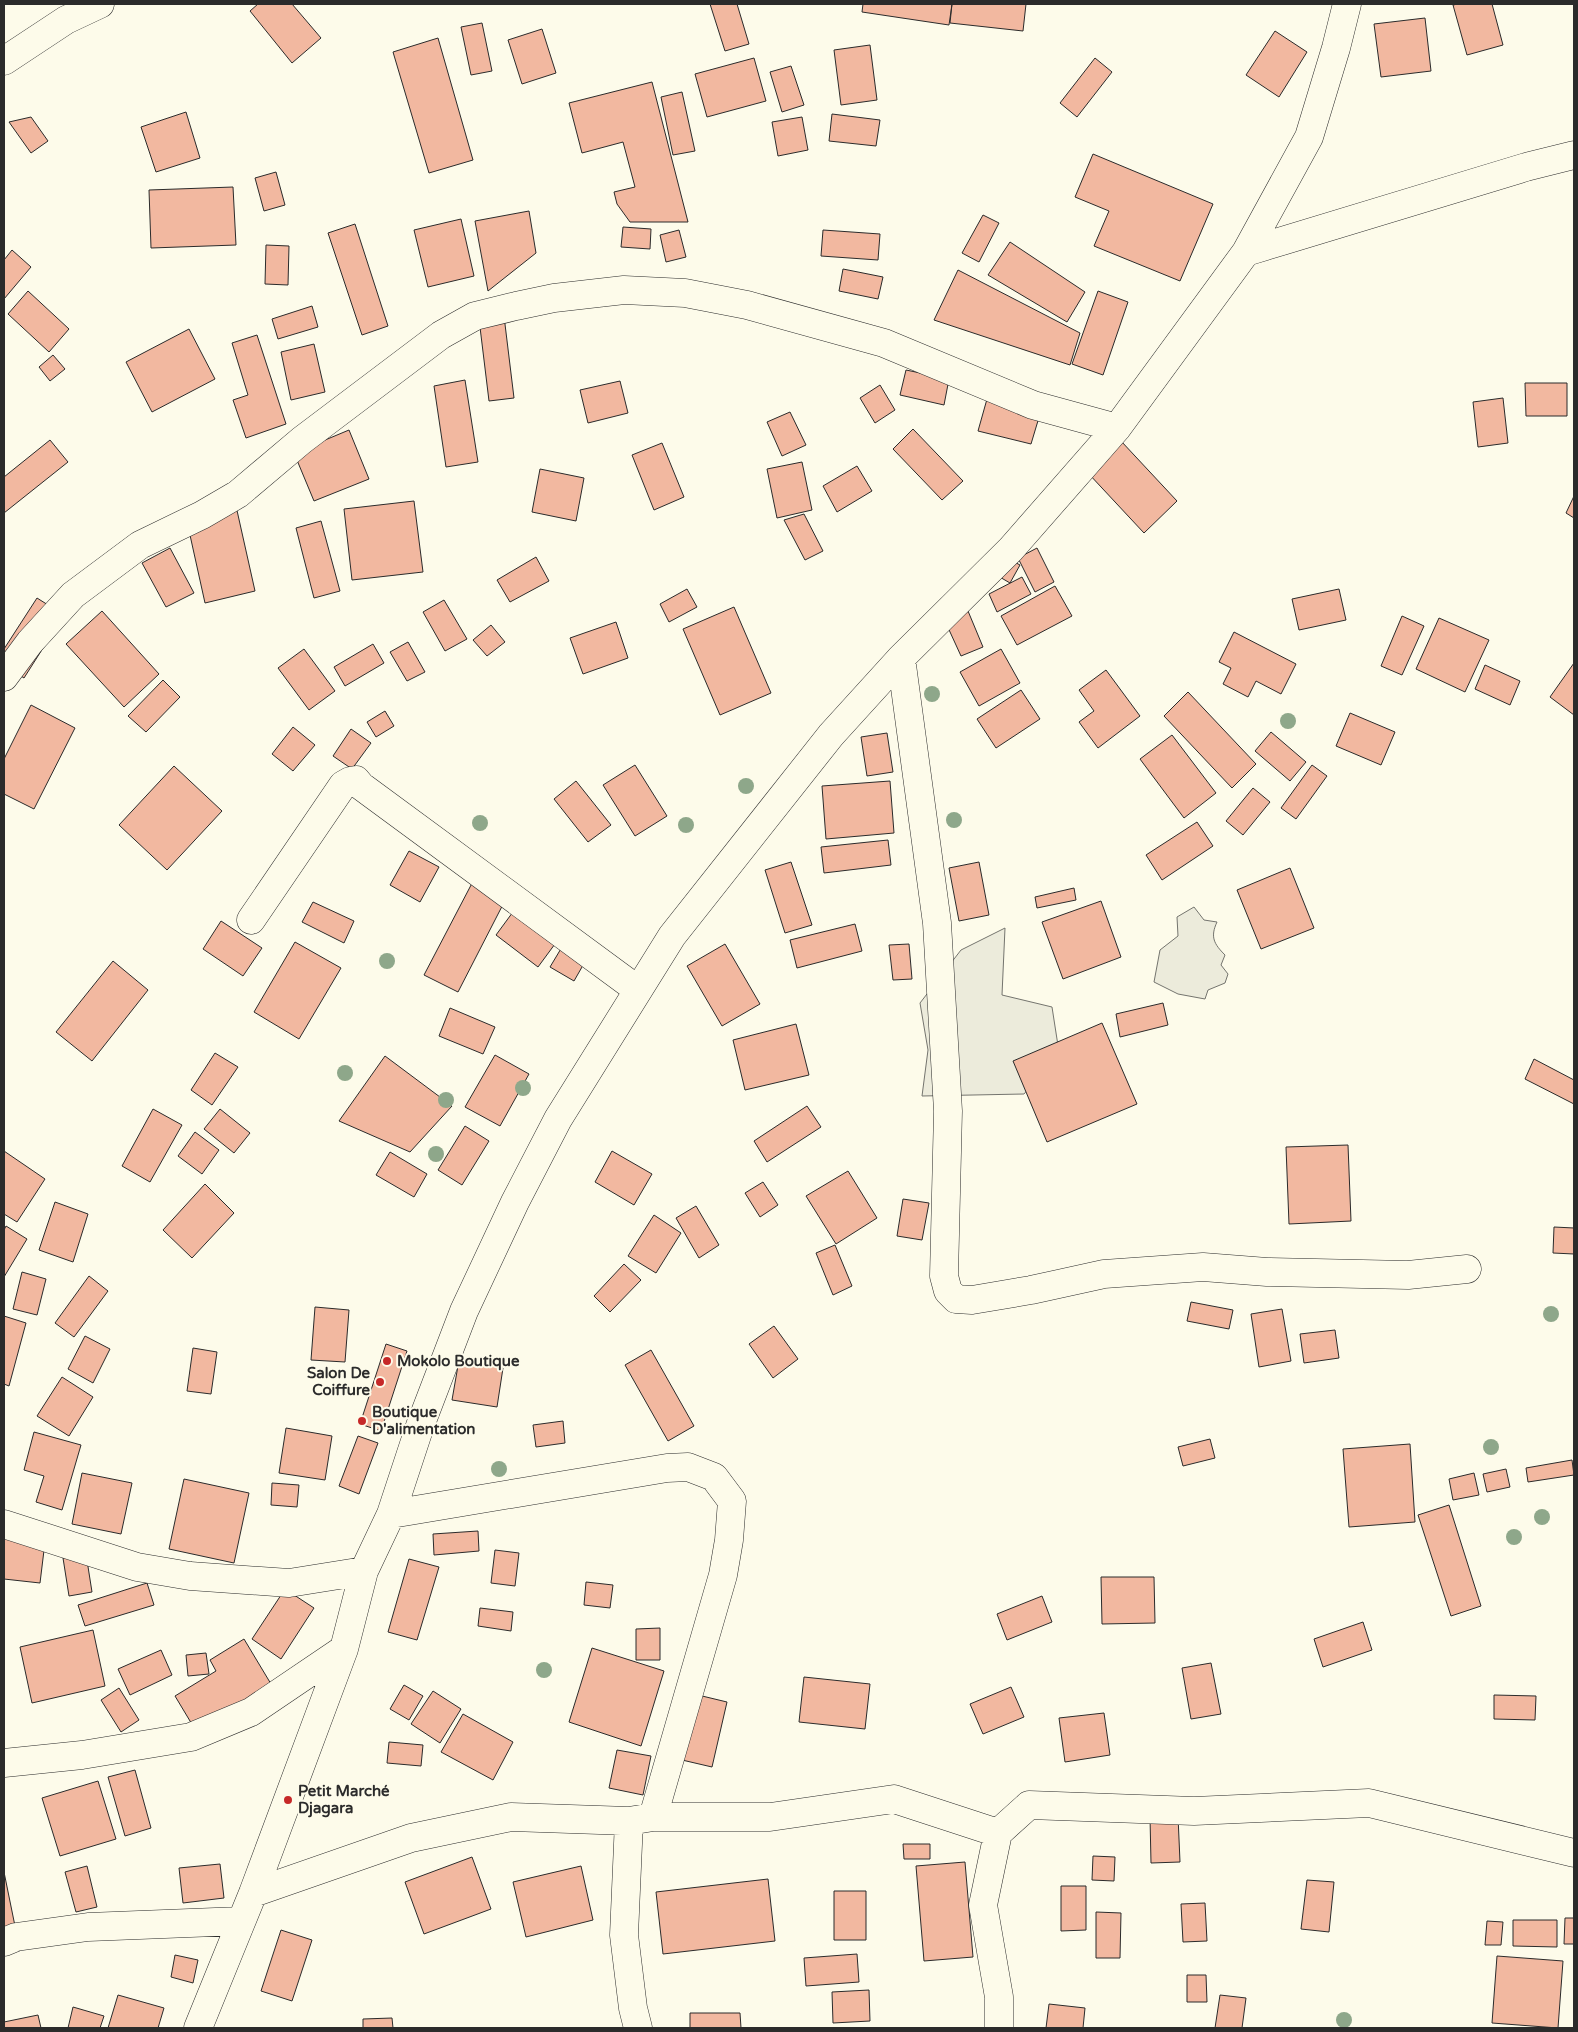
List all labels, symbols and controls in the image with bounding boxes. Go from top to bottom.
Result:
place label: Mokolo Boutique [397,1352,520,1371]
marker: Mokolo Boutique [381,1355,393,1367]
place label: Salon De Coiffure [307,1364,371,1399]
marker: Salon De Coiffure [374,1376,386,1388]
place label: Boutique D'alimentation [372,1403,475,1438]
marker: Boutique D'alimentation [356,1415,368,1427]
place label: Petit Marché Djagara [298,1782,390,1818]
marker: Petit Marché Djagara [282,1794,294,1806]

